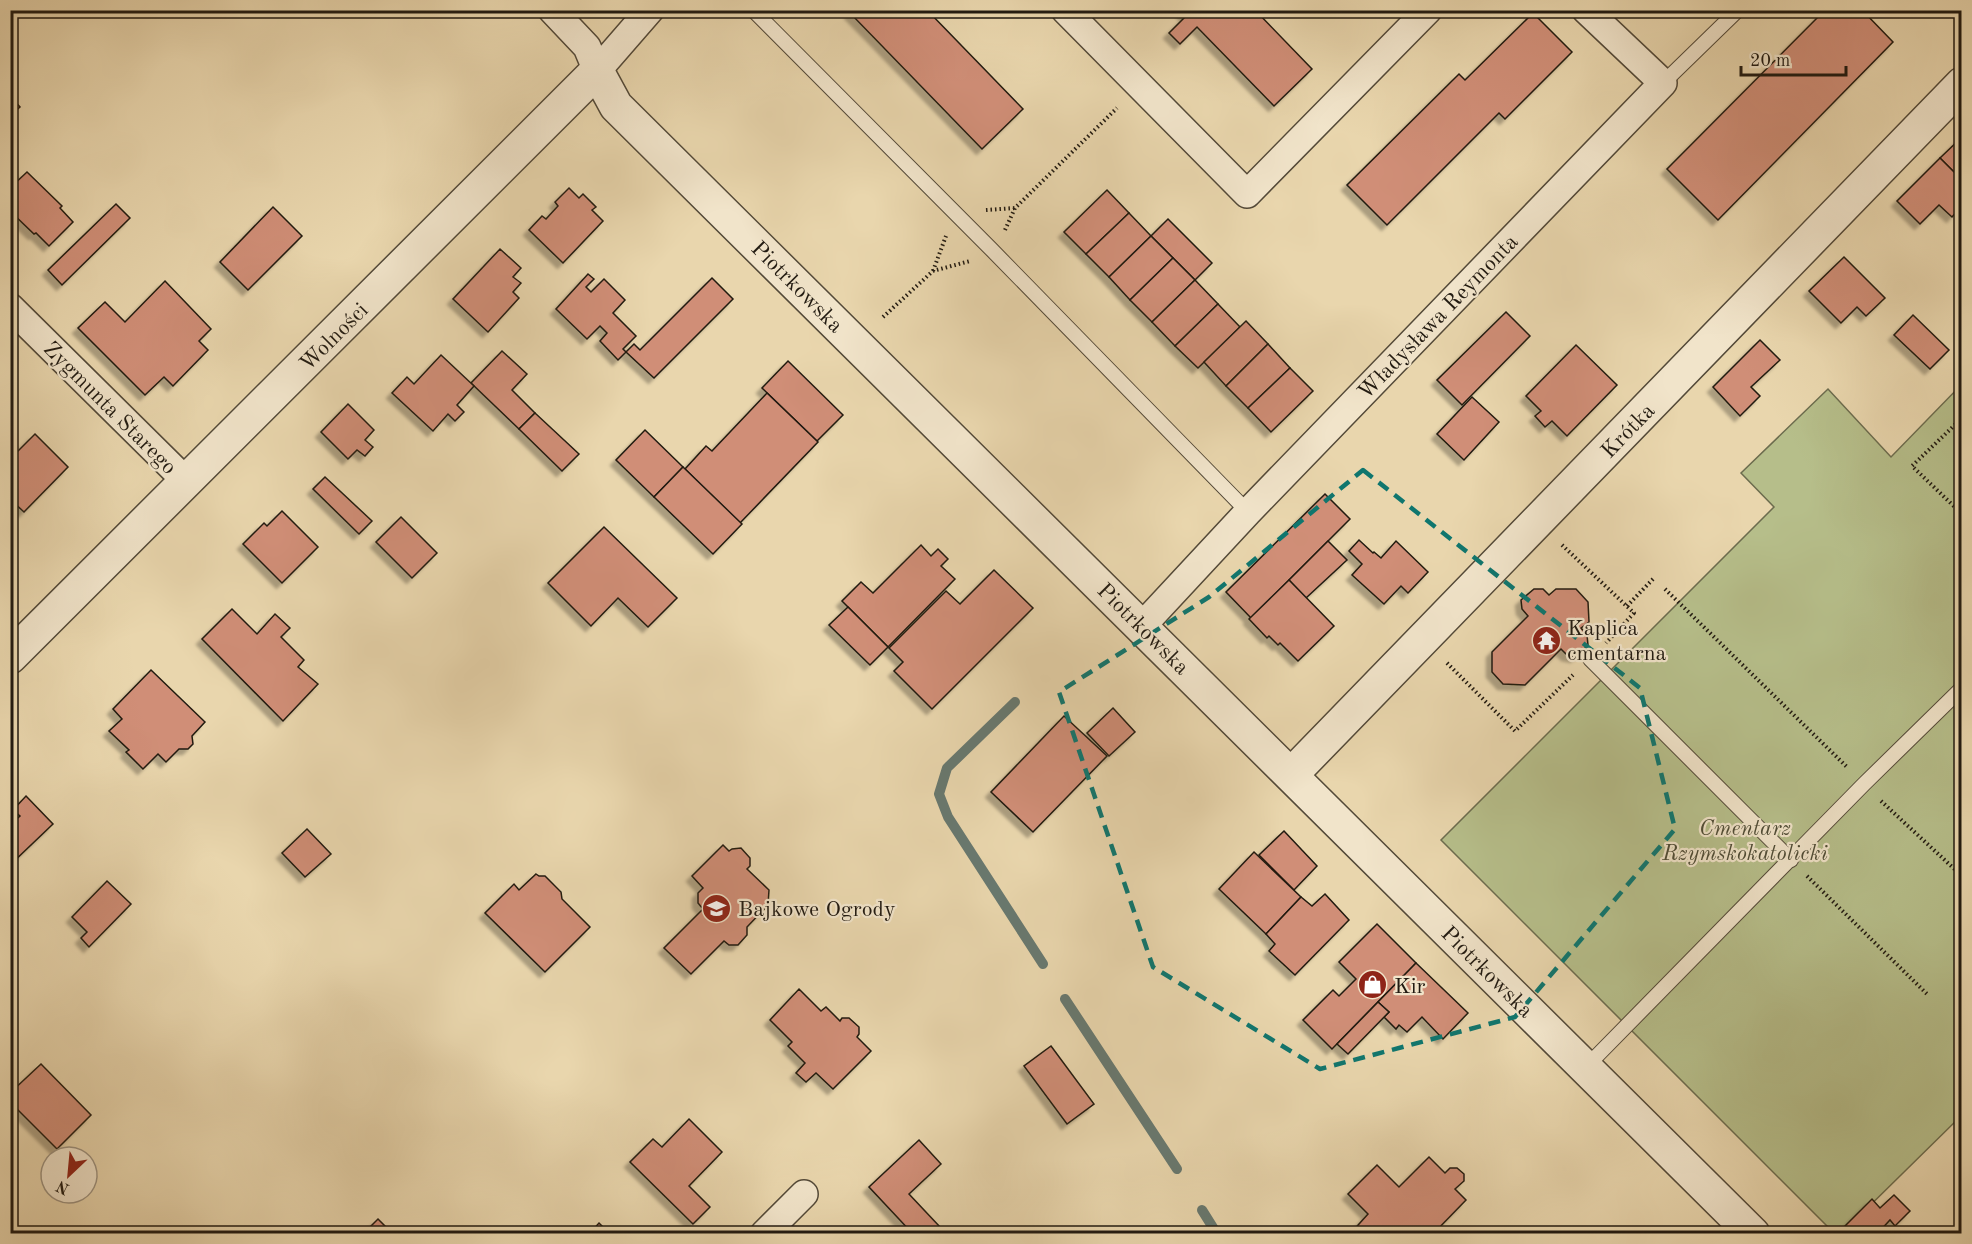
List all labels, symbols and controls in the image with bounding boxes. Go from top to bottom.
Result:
scale bar [1741,39,1846,77]
text: 20 m [1750,52,1790,70]
street label: Władysława Reymonta [1354,231,1523,404]
street label: Piotrkowska [747,237,847,338]
street label: Wolności [296,299,373,376]
street label: Zygmunta Starego [39,338,180,479]
street label: Krótka [1597,400,1660,463]
street label: Piotrkowska [1093,579,1193,680]
place label: Kaplica cmentarna [1567,618,1667,665]
temple icon: Kaplica cmentarna [1530,624,1562,656]
park label: Cmentarz Rzymskokatolicki [1661,818,1828,865]
school or university icon: Bajkowe Ogrody [701,892,733,924]
place label: Bajkowe Ogrody [738,899,896,921]
street label: Piotrkowska [1437,922,1537,1023]
shop icon: Kir [1357,969,1389,1001]
place label: Kir [1394,976,1426,998]
north arrow [39,1145,99,1205]
text: N [54,1176,72,1197]

